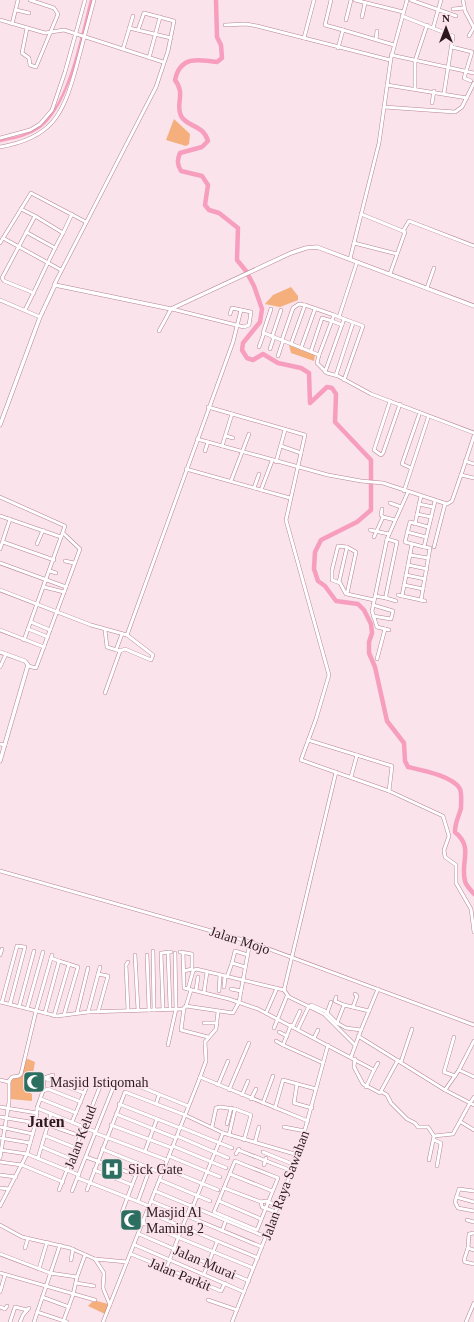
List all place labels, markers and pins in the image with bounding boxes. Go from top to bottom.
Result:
mosque icon: Masjid Istiqomah [21,1069,47,1095]
place label: Masjid Istiqomah [50,1075,148,1090]
hospital icon: Sick Gate [99,1156,125,1182]
place label: Sick Gate [128,1162,183,1177]
place label: Masjid Al Maming 2 [146,1205,204,1236]
mosque icon: Masjid Al Maming 2 [118,1207,144,1233]

